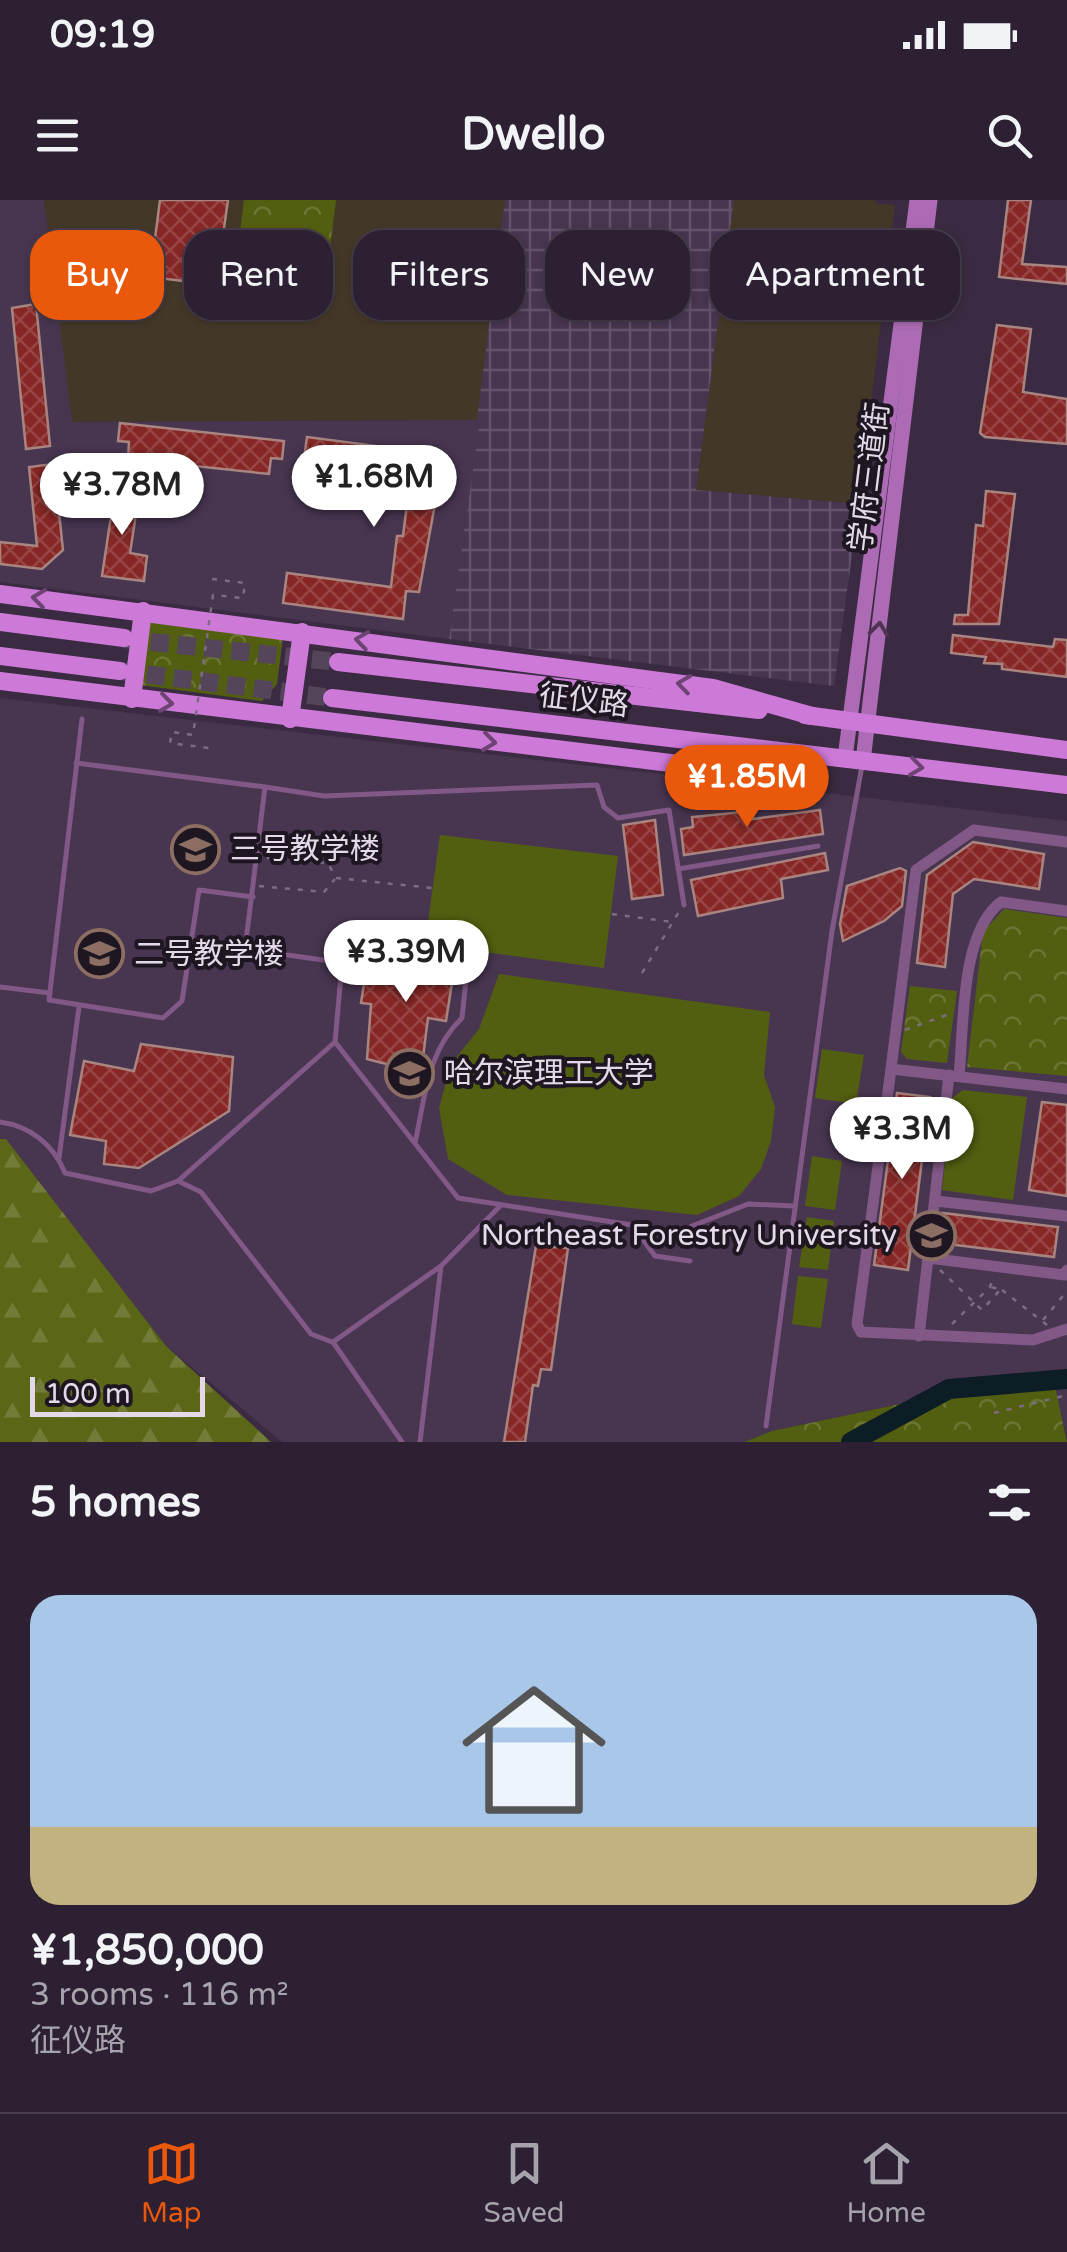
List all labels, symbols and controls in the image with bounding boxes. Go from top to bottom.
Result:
text: 09:19 [50,12,155,58]
icon: menu [30,108,85,163]
text: Dwello [461,108,606,162]
icon: search [982,108,1037,163]
chip: Buy [30,230,164,320]
chip: Rent [184,230,333,320]
chip: Filters [353,230,525,320]
chip: New [545,230,690,320]
chip: Apartment [710,230,960,320]
street label: 学府三道街 [842,400,897,554]
pin: ¥1.68M [293,445,455,530]
pin: ¥3.78M [41,453,203,538]
text: ¥1.68M [314,458,434,496]
text: ¥3.78M [62,466,182,504]
one-way arrow [31,588,47,609]
one-way arrow [868,621,889,637]
one-way arrow [353,631,370,652]
one-way arrow [675,675,692,696]
street label: 征仪路 [537,677,631,724]
one-way arrow [158,692,174,713]
one-way arrow [481,731,497,752]
pin: ¥1.85M [666,745,828,830]
one-way arrow [908,756,924,777]
text: ¥1.85M [687,758,807,796]
school or university icon: 三号教学楼 [169,823,221,875]
place label: 三号教学楼 [230,831,380,868]
pin: ¥3.39M [325,920,487,1005]
school or university icon: 二号教学楼 [73,928,125,980]
text: ¥3.39M [346,933,466,971]
place label: 二号教学楼 [134,936,284,973]
school or university icon: 哈尔滨理工大学 [383,1047,435,1099]
place label: 哈尔滨理工大学 [444,1055,654,1092]
pin: ¥3.3M [832,1097,972,1182]
text: ¥3.3M [852,1110,952,1148]
school or university icon: Northeast Forestry University [906,1209,958,1261]
place label: Northeast Forestry University [481,1217,897,1254]
scale bar [30,1372,205,1416]
text: 100 m [45,1377,131,1411]
icon: filters [982,1475,1037,1530]
text: 5 homes [30,1477,201,1528]
icon: home [444,1660,624,1840]
text: ¥1,850,000 [30,1925,264,1976]
text: 3 rooms · 116 m² [30,1976,289,2014]
text: 征仪路 [30,2022,126,2060]
tab: Map [141,2136,202,2230]
tab: Saved [484,2136,565,2230]
tab: Home [847,2136,926,2230]

